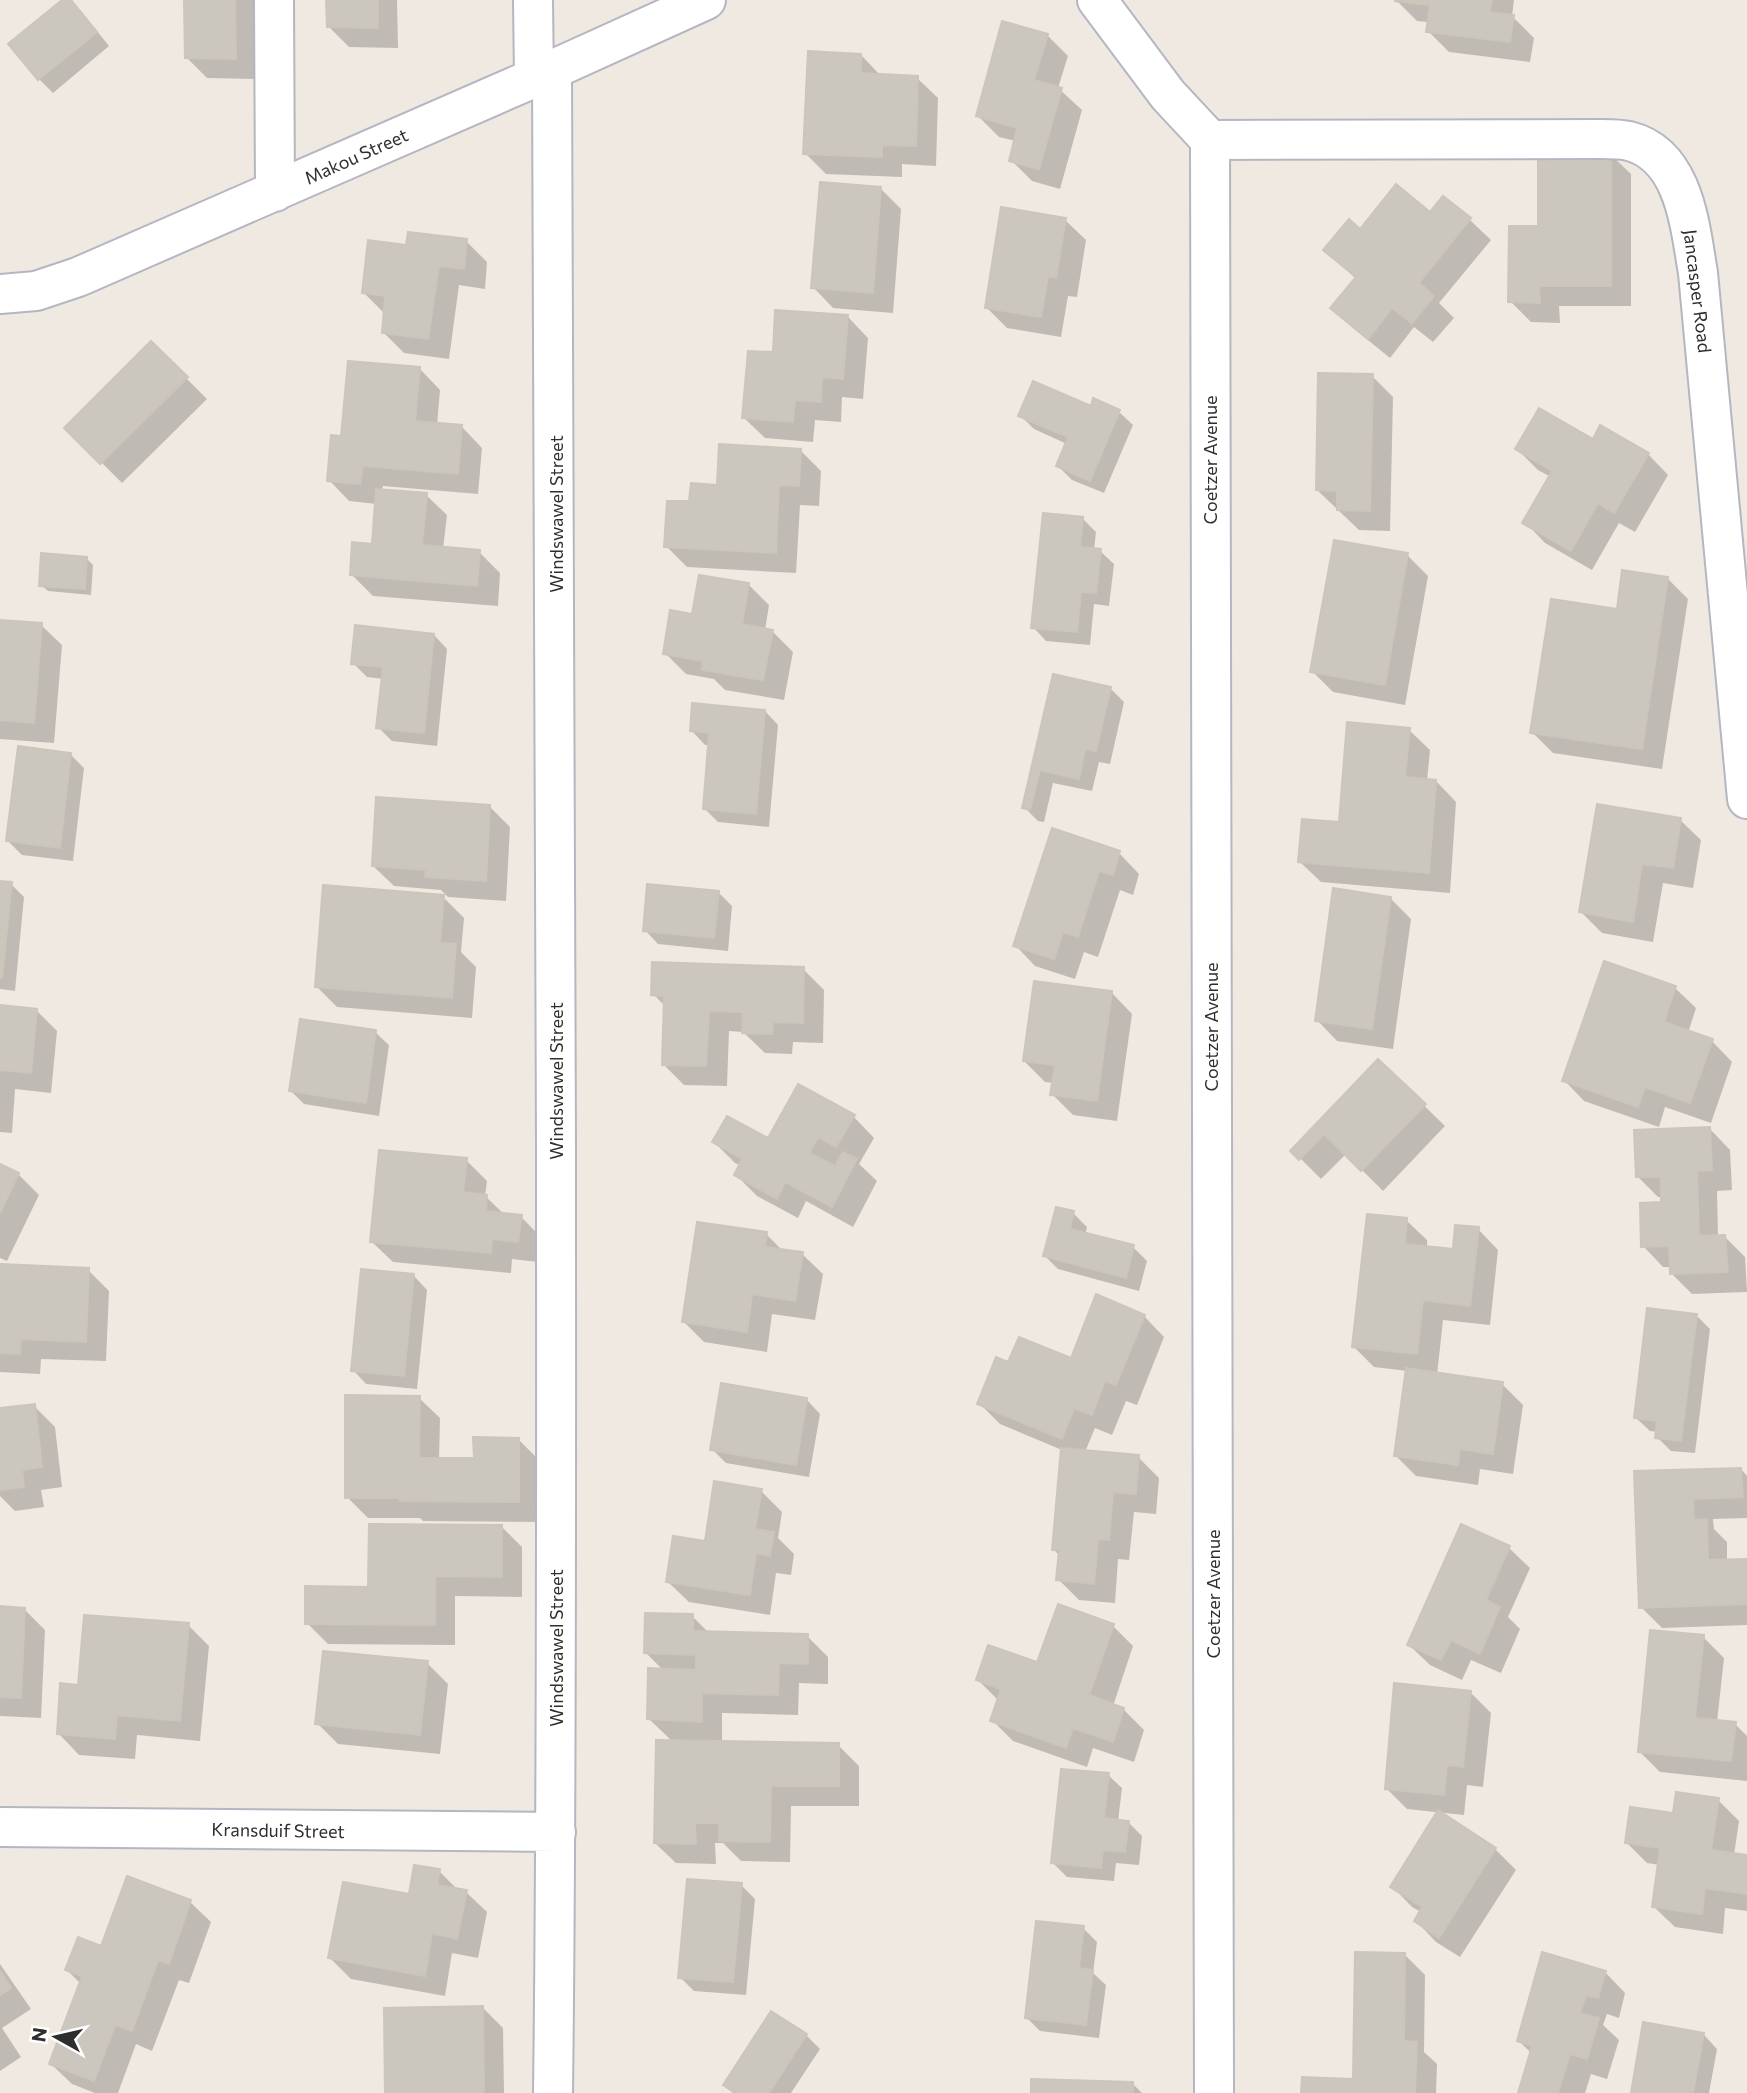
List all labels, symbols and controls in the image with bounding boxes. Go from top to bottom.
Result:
street label: Makou Street [301,123,411,189]
street label: Jancasper Road [1680,228,1716,354]
street label: Coetzer Avenue [1199,396,1221,524]
street label: Windswawel Street [545,435,567,593]
street label: Coetzer Avenue [1200,963,1222,1091]
street label: Windswawel Street [545,1002,567,1160]
street label: Coetzer Avenue [1202,1530,1224,1658]
street label: Windswawel Street [545,1569,567,1727]
street label: Kransduif Street [211,1818,345,1842]
north arrow [21,2002,91,2072]
text: N [26,2026,51,2043]

